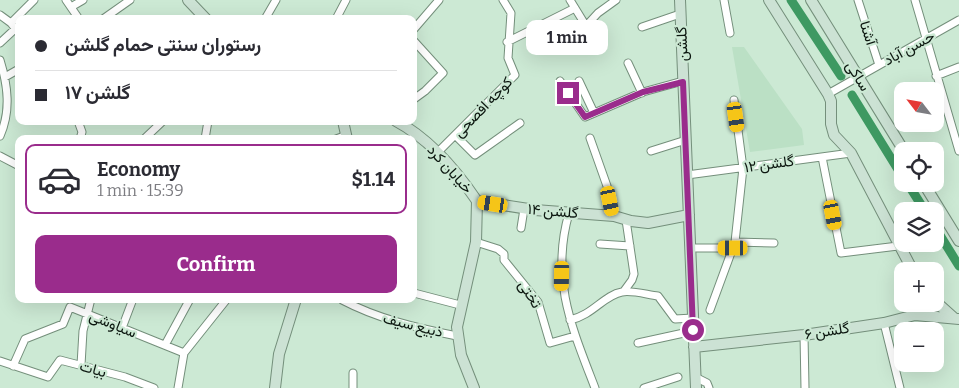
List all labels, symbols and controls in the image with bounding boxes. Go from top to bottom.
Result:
street label: آشنا [856,19,881,49]
callout: 1 min [527,21,609,56]
street label: گلشن [672,26,693,62]
street label: حسن آباد [880,27,938,70]
text: 1 min [547,28,587,47]
text: رستوران سنتی حمام گلشن [65,33,261,56]
street label: ساکی [841,58,874,95]
street label: کوچه افصحی [450,73,517,142]
text: گلشن ۱۷ [65,81,130,104]
route end [557,82,579,104]
north arrow [894,82,944,132]
map controls [894,82,944,372]
car [726,101,745,133]
street label: خیابان کرد [423,141,477,197]
button: locate [894,142,944,192]
street label: گلشن ۱۲ [743,152,796,177]
icon: car [37,157,82,202]
text: Economy [97,158,180,181]
text: $1.14 [351,168,395,191]
text: 1 min · 15:39 [97,181,184,200]
car [599,185,620,217]
car [477,194,508,214]
car [822,199,843,231]
street label: گلشن ۱۴ [527,200,579,223]
button: layers [894,202,944,252]
button: Confirm [35,235,397,293]
car [718,241,748,256]
car [554,261,569,291]
button: + [894,262,944,312]
street label: تختی [513,277,546,312]
street label: سیاوشی [86,306,139,343]
street label: ذبیع سیف [381,309,445,343]
route start [682,319,704,341]
street label: گلشن ۶ [803,319,851,344]
button: − [894,322,944,372]
street label: بیات [78,357,108,381]

